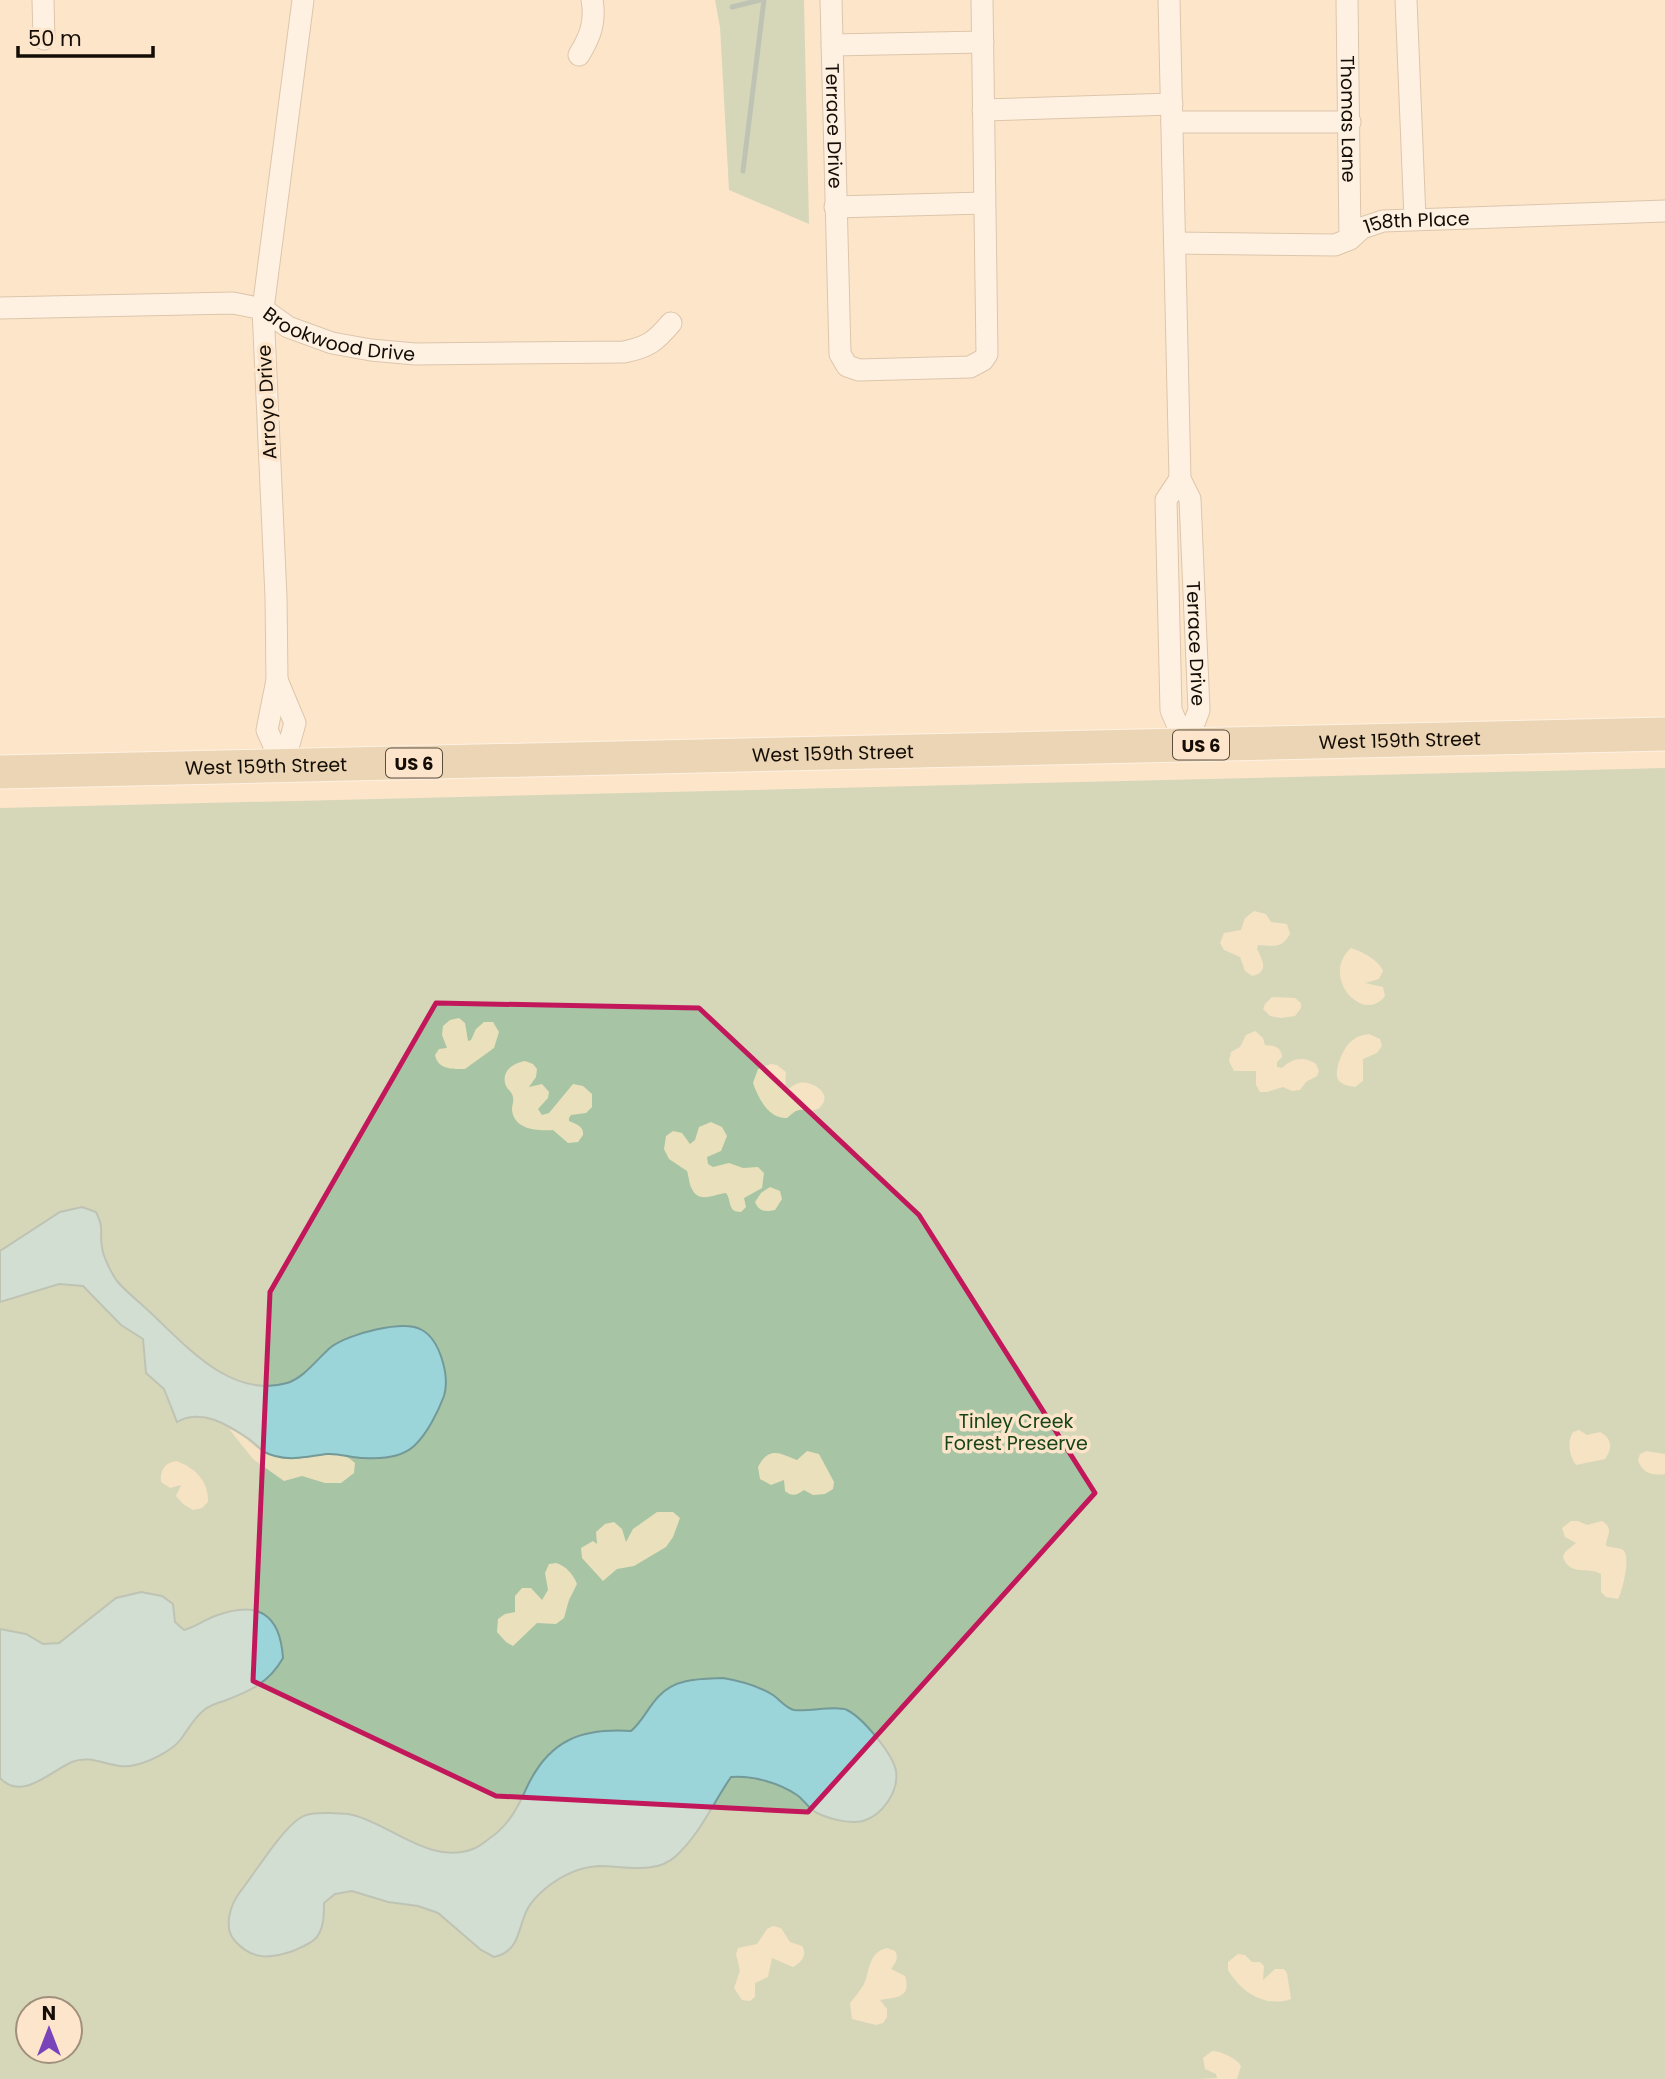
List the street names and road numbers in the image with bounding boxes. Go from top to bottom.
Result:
street label: Thomas Lane [1334,55,1363,183]
street label: Terrace Drive [819,63,849,189]
street label: 158th Place [1360,204,1470,240]
street label: Brookwood Drive [258,300,416,367]
street label: Arroyo Drive [251,344,283,460]
street label: Terrace Drive [1180,580,1212,706]
street label: West 159th Street [1318,725,1481,755]
road number: US 6 [1173,730,1229,760]
street label: West 159th Street [751,738,914,768]
road number: US 6 [386,748,442,778]
street label: West 159th Street [185,751,347,781]

